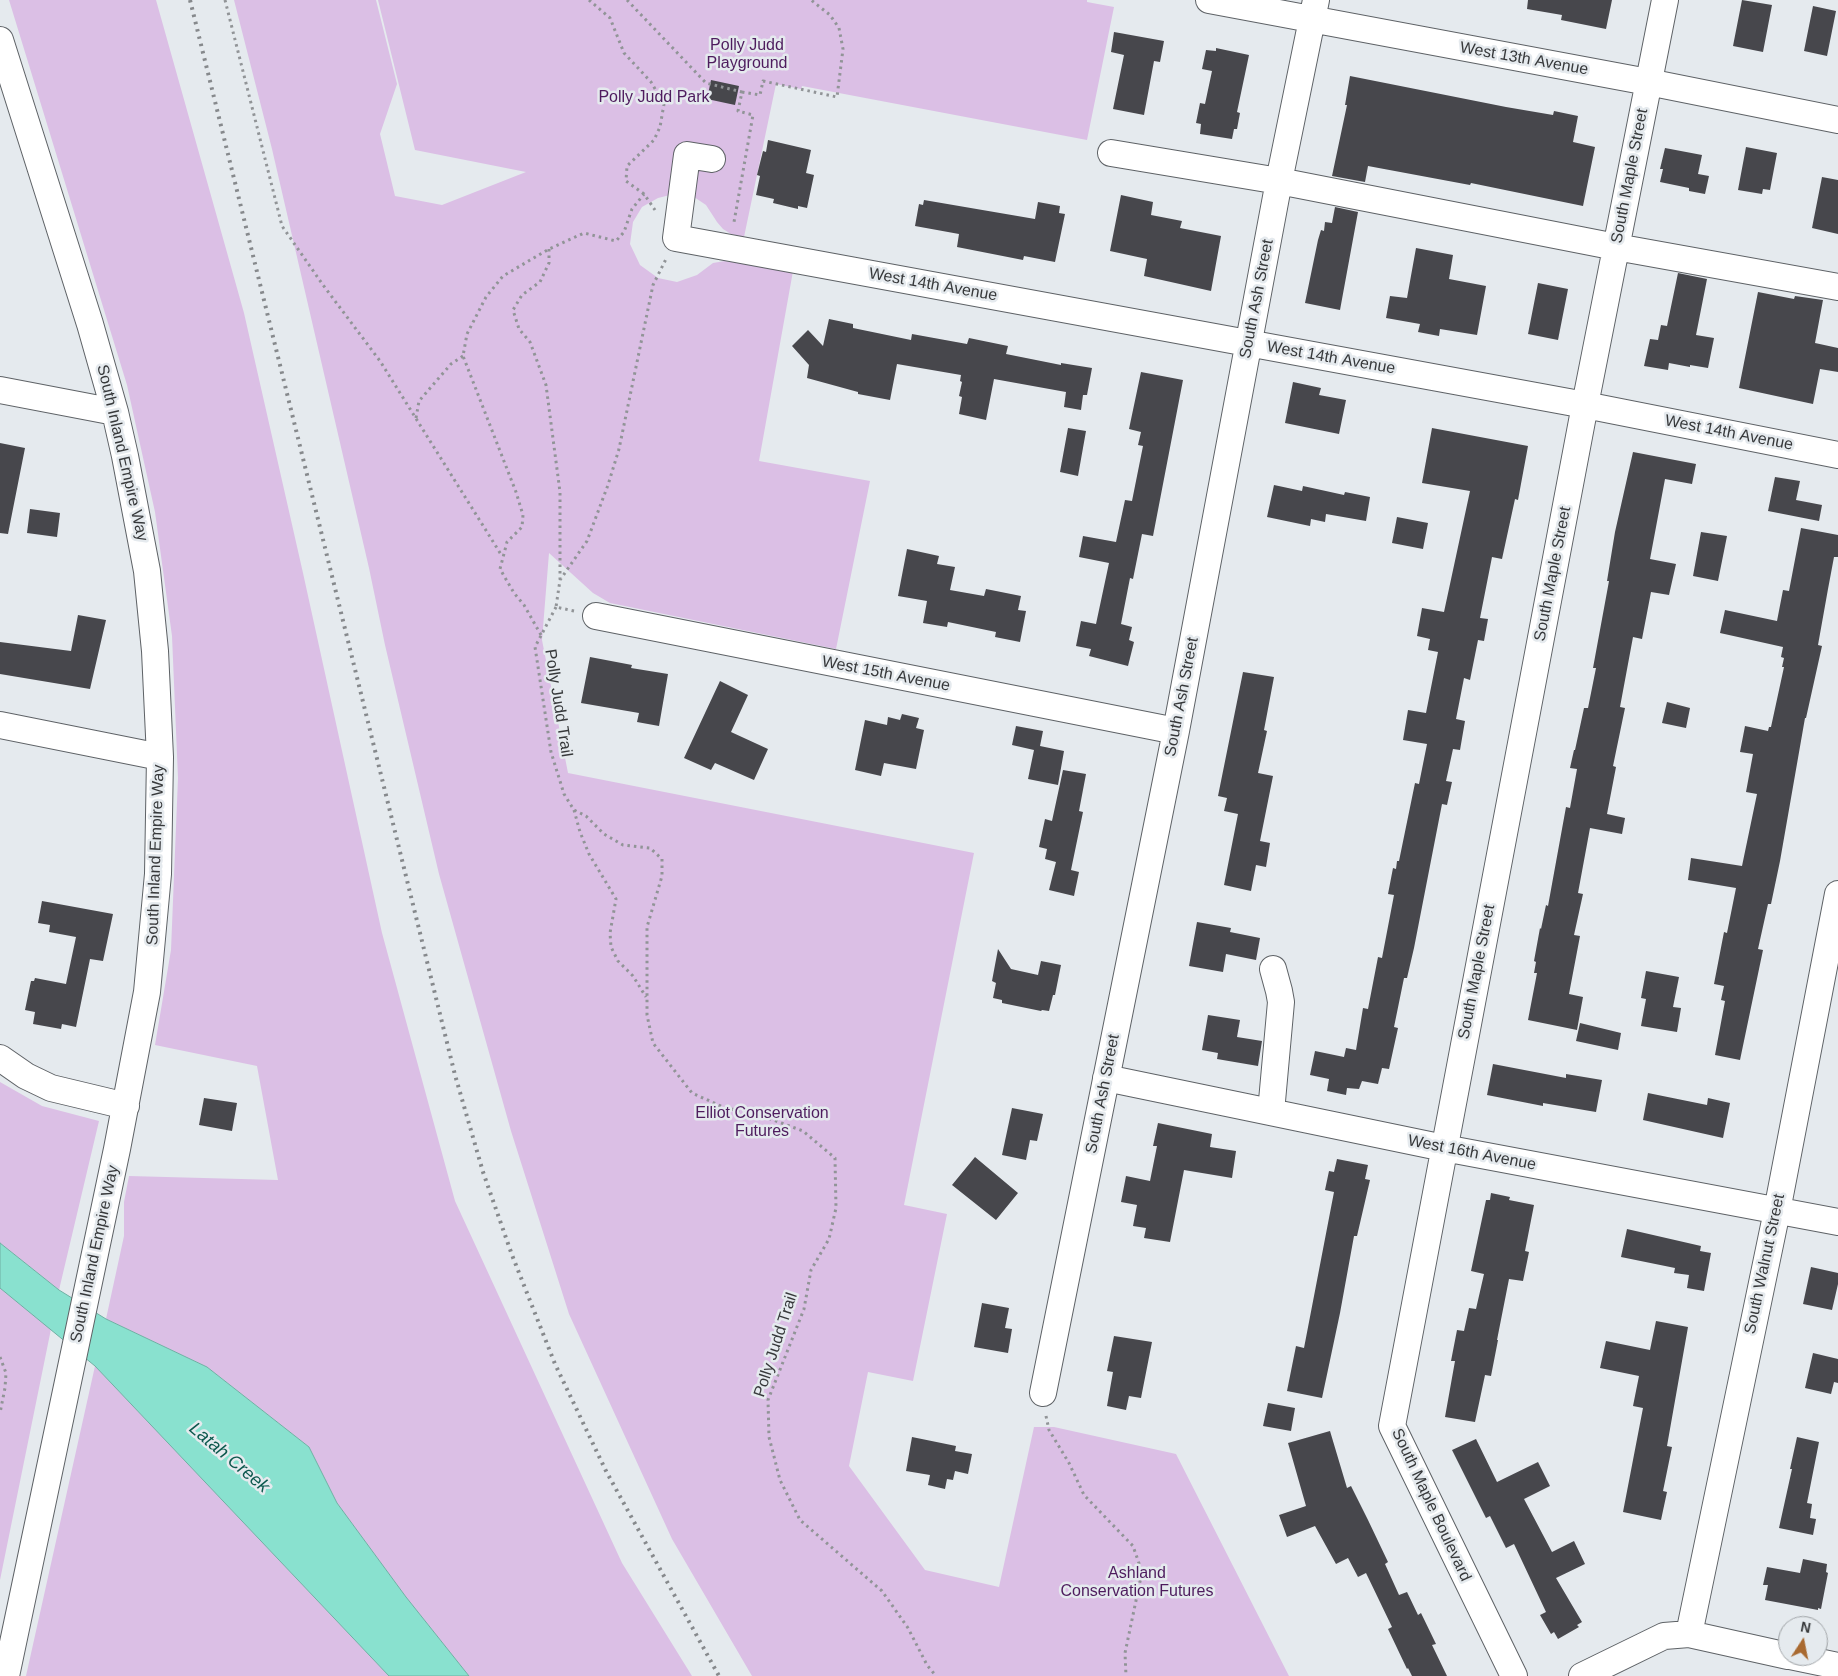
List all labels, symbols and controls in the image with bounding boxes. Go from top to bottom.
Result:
park label: Polly Judd Playground [707,36,787,74]
street label: West 13th Avenue [1458,38,1590,80]
park label: Polly Judd Park [598,88,710,108]
street label: South Maple Street [1608,107,1652,245]
street label: South Ash Street [1236,238,1278,360]
street label: West 14th Avenue [867,264,999,306]
street label: West 14th Avenue [1265,337,1397,379]
street label: South Inland Empire Way [92,363,152,543]
street label: West 14th Avenue [1663,411,1795,455]
street label: South Maple Street [1531,505,1575,643]
street label: South Ash Street [1161,636,1203,758]
street label: Polly Judd Trail [540,648,576,758]
street label: West 15th Avenue [820,652,952,696]
street label: South Inland Empire Way [143,764,169,946]
street label: South Maple Street [1455,903,1499,1041]
street label: South Ash Street [1082,1033,1124,1155]
park label: Elliot Conservation Futures [695,1104,829,1142]
street label: West 16th Avenue [1406,1131,1538,1175]
street label: South Inland Empire Way [67,1164,123,1344]
street label: South Walnut Street [1741,1192,1789,1336]
street label: Polly Judd Trail [750,1290,802,1400]
water label: Latah Creek [184,1418,274,1498]
street label: South Maple Boulevard [1387,1426,1475,1584]
park label: Ashland Conservation Futures [1061,1564,1213,1602]
north arrow [1778,1616,1828,1666]
text: N [1799,1618,1812,1636]

